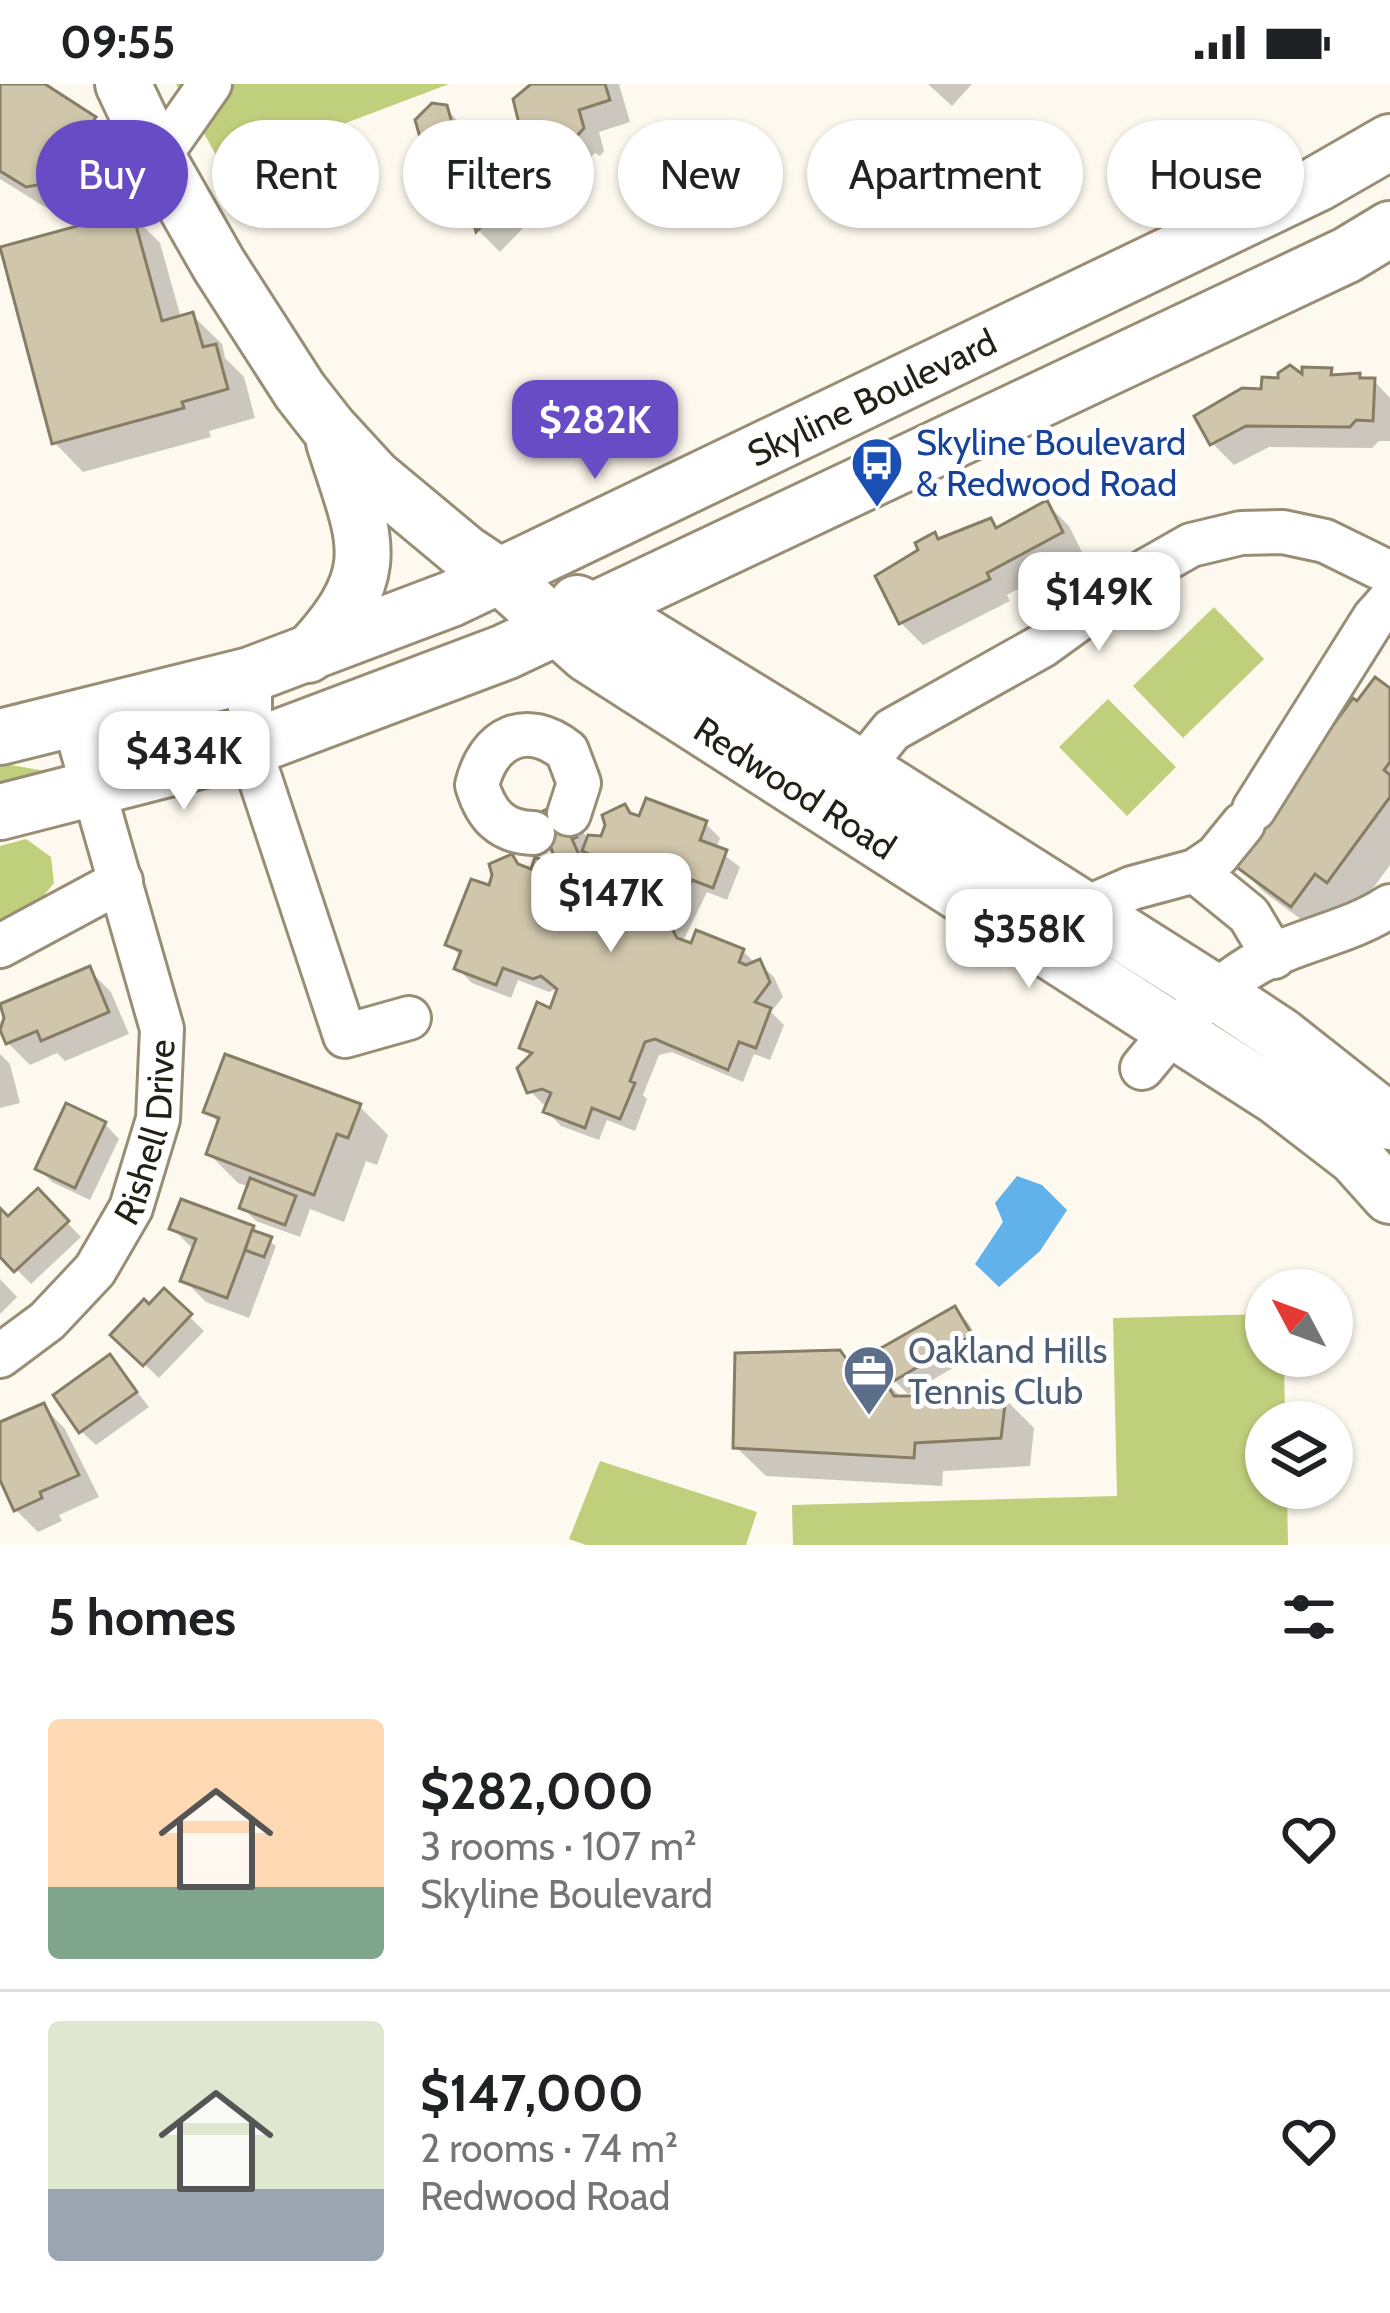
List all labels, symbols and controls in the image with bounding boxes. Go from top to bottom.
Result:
text: 09:55 [60,15,175,69]
chip: Buy [36,120,188,228]
chip: Rent [212,120,379,228]
chip: Filters [403,120,594,228]
chip: New [618,120,783,228]
chip: Apartment [807,120,1083,228]
chip: House [1107,120,1304,228]
street label: Skyline Boulevard [740,319,1003,476]
pin: $282K [511,380,679,482]
text: $282K [539,395,651,443]
place label: Skyline Boulevard & Redwood Road [916,420,1186,505]
bus stop icon: Skyline Boulevard & Redwood Road [849,435,905,509]
pin: $149K [1015,552,1183,654]
text: $149K [1045,567,1153,615]
street label: Redwood Road [686,707,904,869]
pin: $434K [100,711,268,813]
text: $434K [126,726,242,774]
pin: $147K [527,853,695,955]
text: $147K [558,868,664,916]
pin: $358K [945,889,1113,991]
text: $358K [973,904,1085,952]
street label: Rishell Drive [104,1039,184,1232]
north arrow [1245,1269,1353,1377]
map controls [1245,1269,1353,1509]
place label: Oakland Hills Tennis Club [908,1328,1107,1413]
office icon: Oakland Hills Tennis Club [841,1343,897,1417]
button: layers [1245,1401,1353,1509]
icon: filters [1276,1584,1342,1650]
text: 5 homes [48,1586,236,1648]
text: $282,000 [420,1760,654,1822]
icon: home [144,1767,288,1911]
icon: heart [1276,1806,1342,1872]
text: 3 rooms · 107 m² [420,1822,697,1870]
text: Skyline Boulevard [420,1870,713,1918]
text: $147,000 [420,2062,644,2124]
icon: home [144,2069,288,2213]
icon: heart [1276,2108,1342,2174]
text: 2 rooms · 74 m² [420,2124,678,2172]
text: Redwood Road [420,2172,670,2220]

